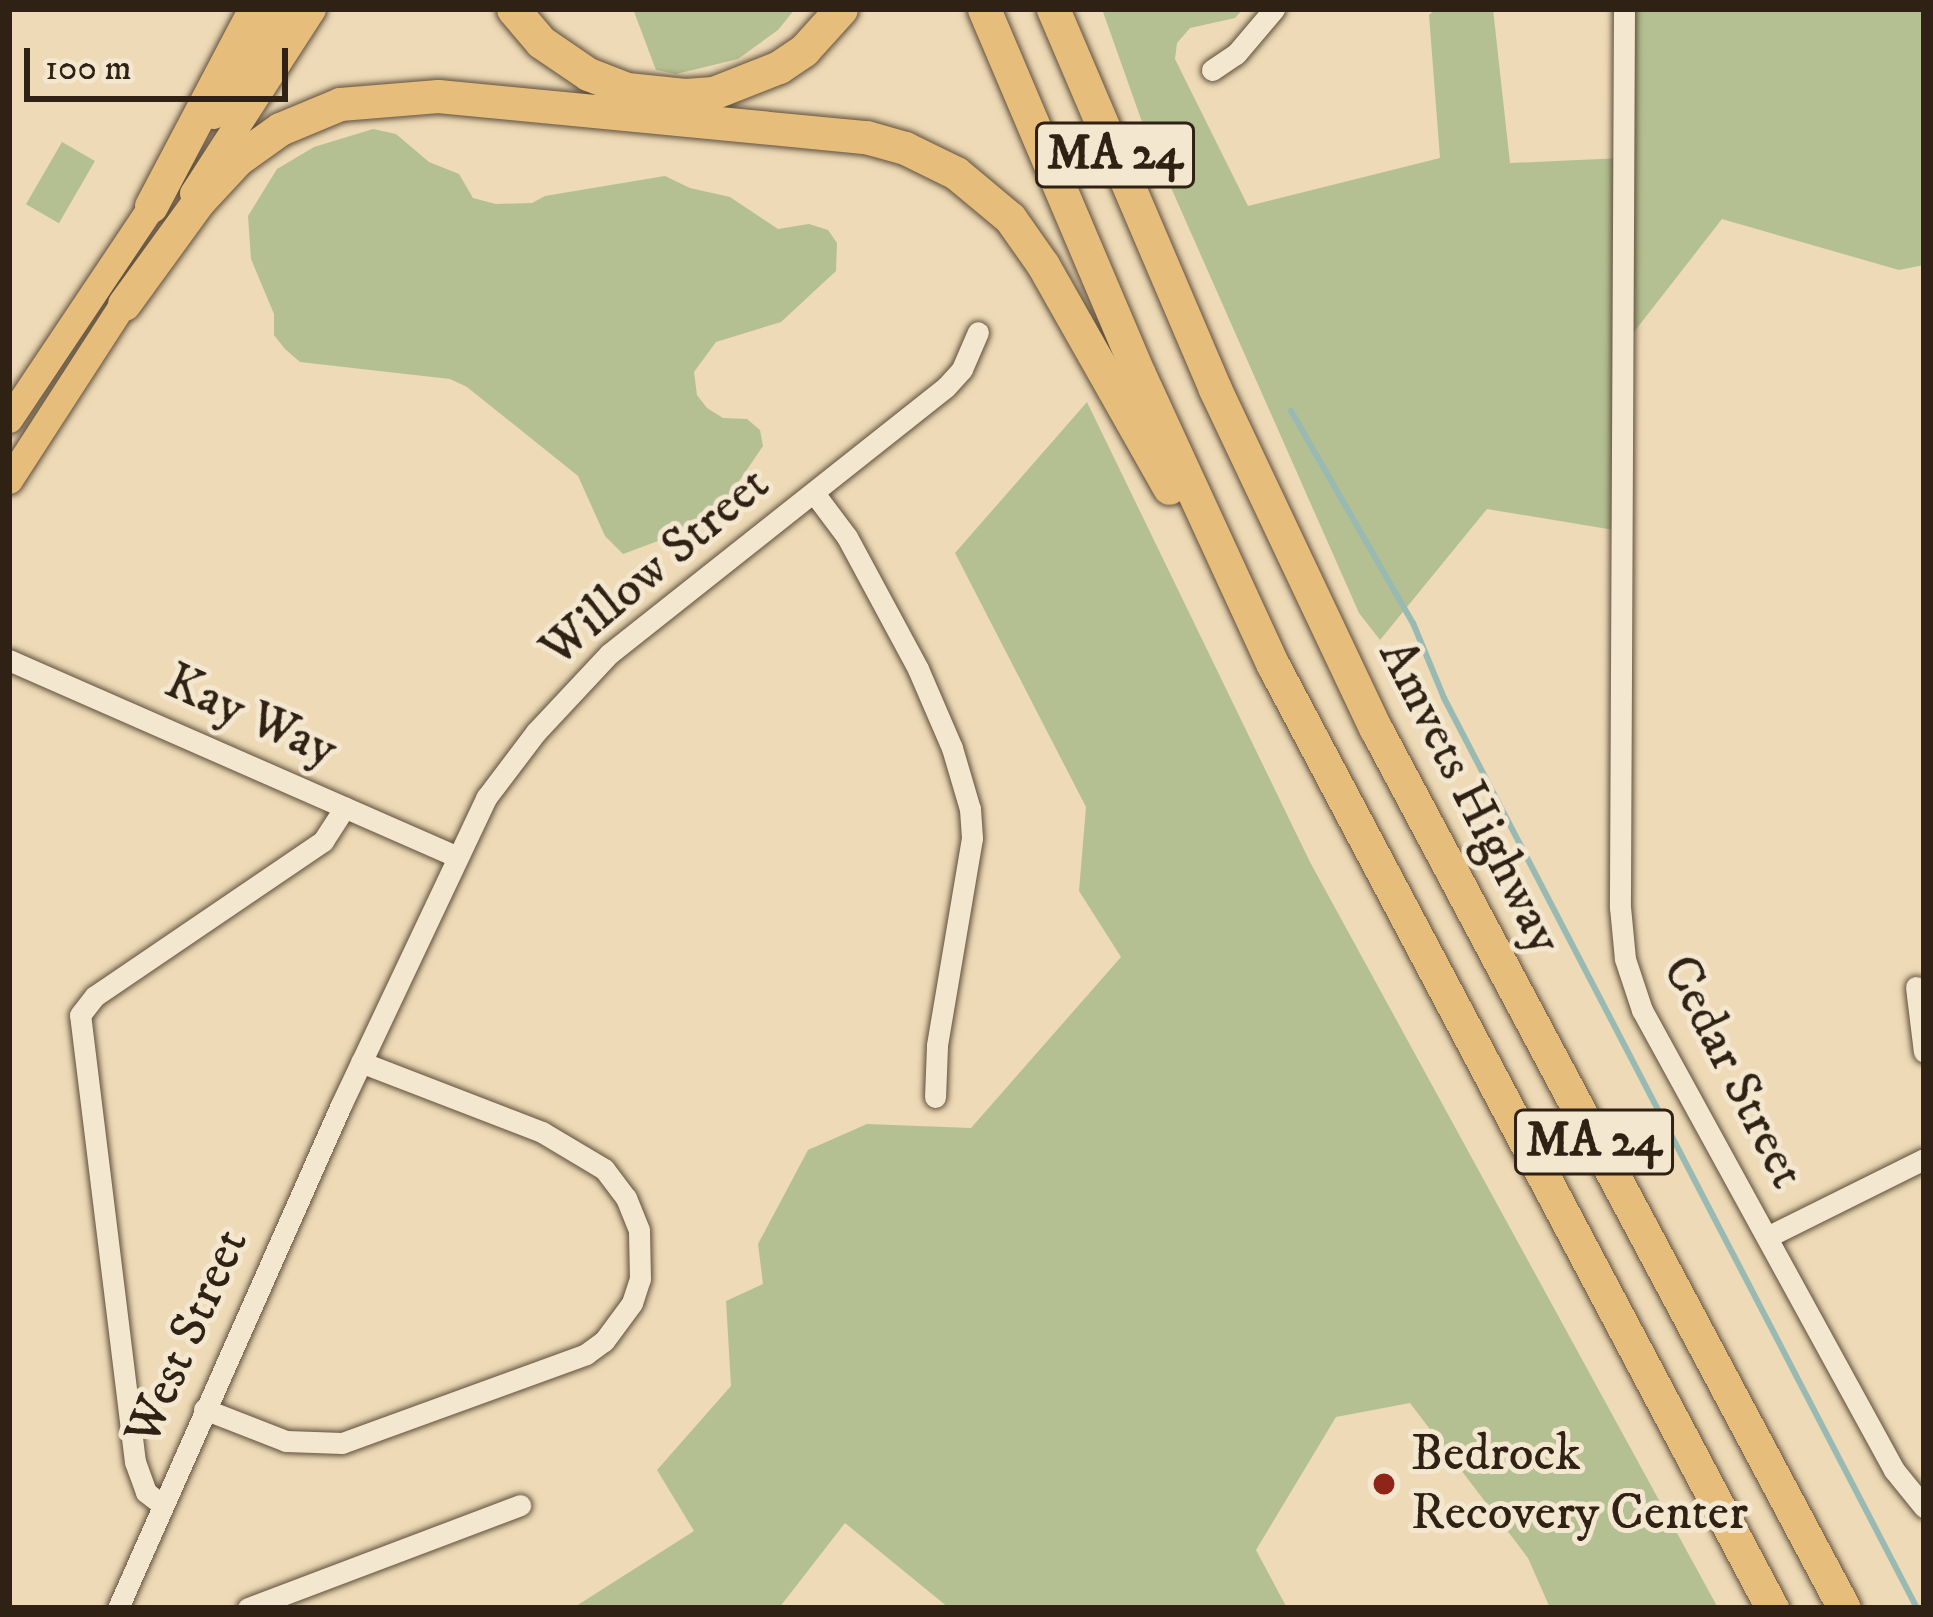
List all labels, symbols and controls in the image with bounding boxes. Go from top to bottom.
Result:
scale bar [30,24,294,98]
text: 100 m [45,46,132,91]
road number: MA 24 [1034,113,1196,197]
street label: Willow Street [528,454,782,680]
street label: Amvets Highway [1365,630,1575,964]
street label: Kay Way [156,651,346,781]
street label: Cedar Street [1648,946,1818,1198]
road number: MA 24 [1513,1100,1675,1184]
street label: West Street [112,1219,262,1455]
place label: Bedrock Recovery Center [1411,1424,1748,1544]
marker: Bedrock Recovery Center [1368,1468,1400,1500]

